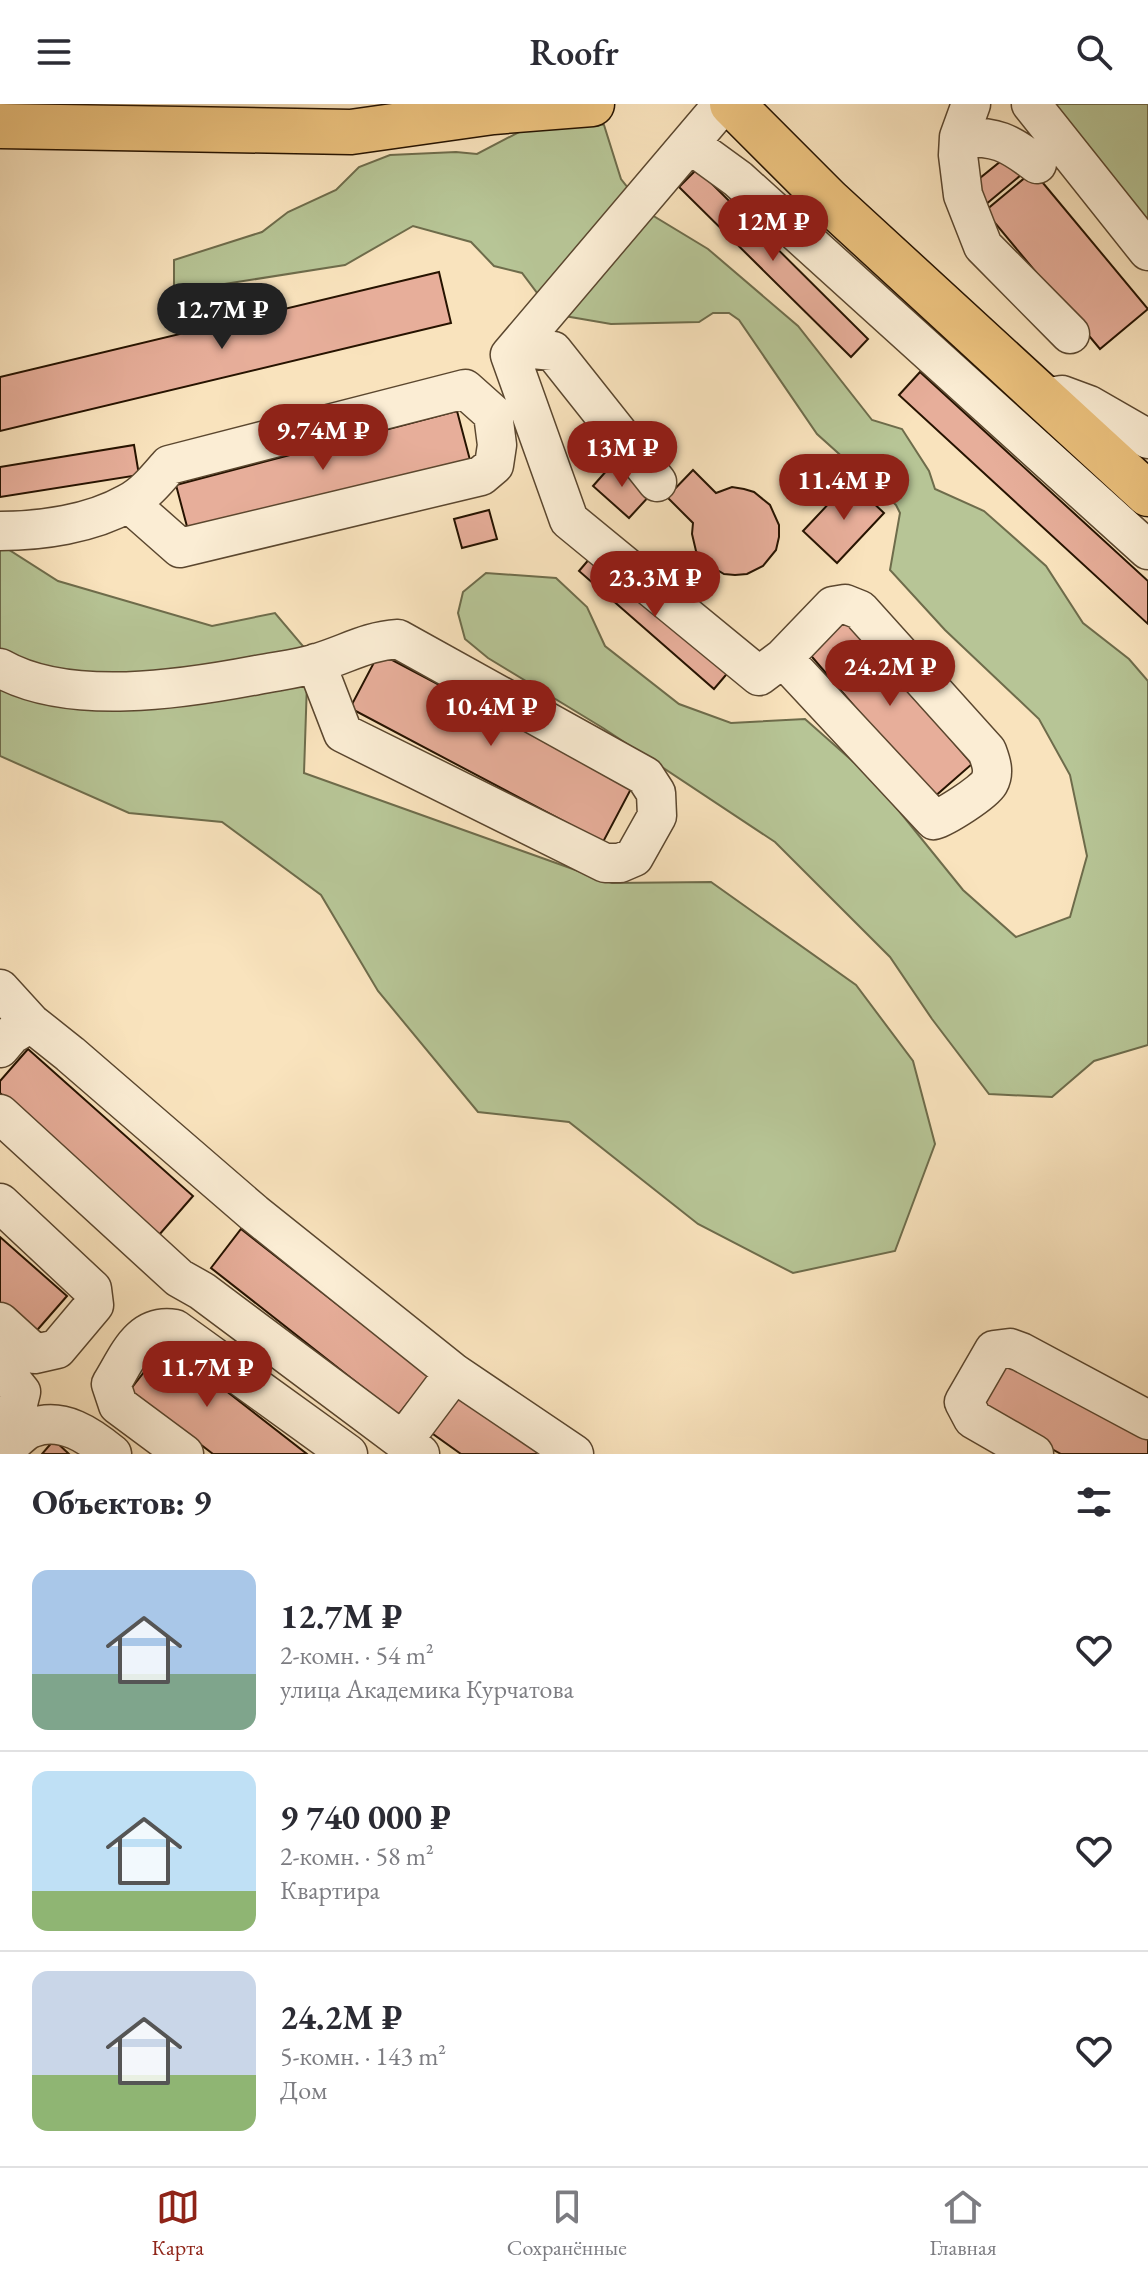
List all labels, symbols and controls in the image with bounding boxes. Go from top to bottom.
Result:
text: Roofr [529,29,619,76]
icon: menu [32,30,76,74]
icon: search [1072,30,1116,74]
pin: 12M ₽ [717,195,829,263]
text: 12M ₽ [736,204,810,238]
pin: 12.7M ₽ [148,283,296,351]
text: 12.7M ₽ [175,292,269,326]
pin: 9.74M ₽ [249,404,397,472]
text: 9.74M ₽ [276,413,370,447]
pin: 13M ₽ [566,421,678,489]
text: 13M ₽ [585,430,659,464]
pin: 11.4M ₽ [770,454,918,522]
text: 11.4M ₽ [797,463,891,497]
pin: 23.3M ₽ [581,551,729,619]
text: 23.3M ₽ [608,560,702,594]
pin: 24.2M ₽ [816,640,964,708]
text: 24.2M ₽ [843,649,937,683]
pin: 10.4M ₽ [417,680,565,748]
text: 10.4M ₽ [444,689,538,723]
pin: 11.7M ₽ [133,1341,281,1409]
text: 11.7M ₽ [160,1350,254,1384]
text: Объектов: 9 [32,1480,211,1524]
icon: filters [1072,1480,1116,1524]
text: 12.7M ₽ [280,1594,403,1638]
icon: home [96,1602,192,1698]
icon: heart [1072,1628,1116,1672]
text: 2-комн. · 54 m² [280,1638,434,1672]
text: улица Академика Курчатова [280,1672,574,1706]
text: 9 740 000 ₽ [280,1795,451,1839]
icon: home [96,1803,192,1899]
icon: heart [1072,1829,1116,1873]
text: 2-комн. · 58 m² [280,1839,434,1873]
text: Квартира [280,1873,380,1907]
text: 24.2M ₽ [280,1995,403,2039]
icon: home [96,2003,192,2099]
icon: heart [1072,2029,1116,2073]
text: 5-комн. · 143 m² [280,2039,446,2073]
text: Дом [280,2073,327,2107]
tab: Карта [151,2185,204,2262]
tab: Сохранённые [507,2185,627,2262]
tab: Главная [930,2185,997,2262]

